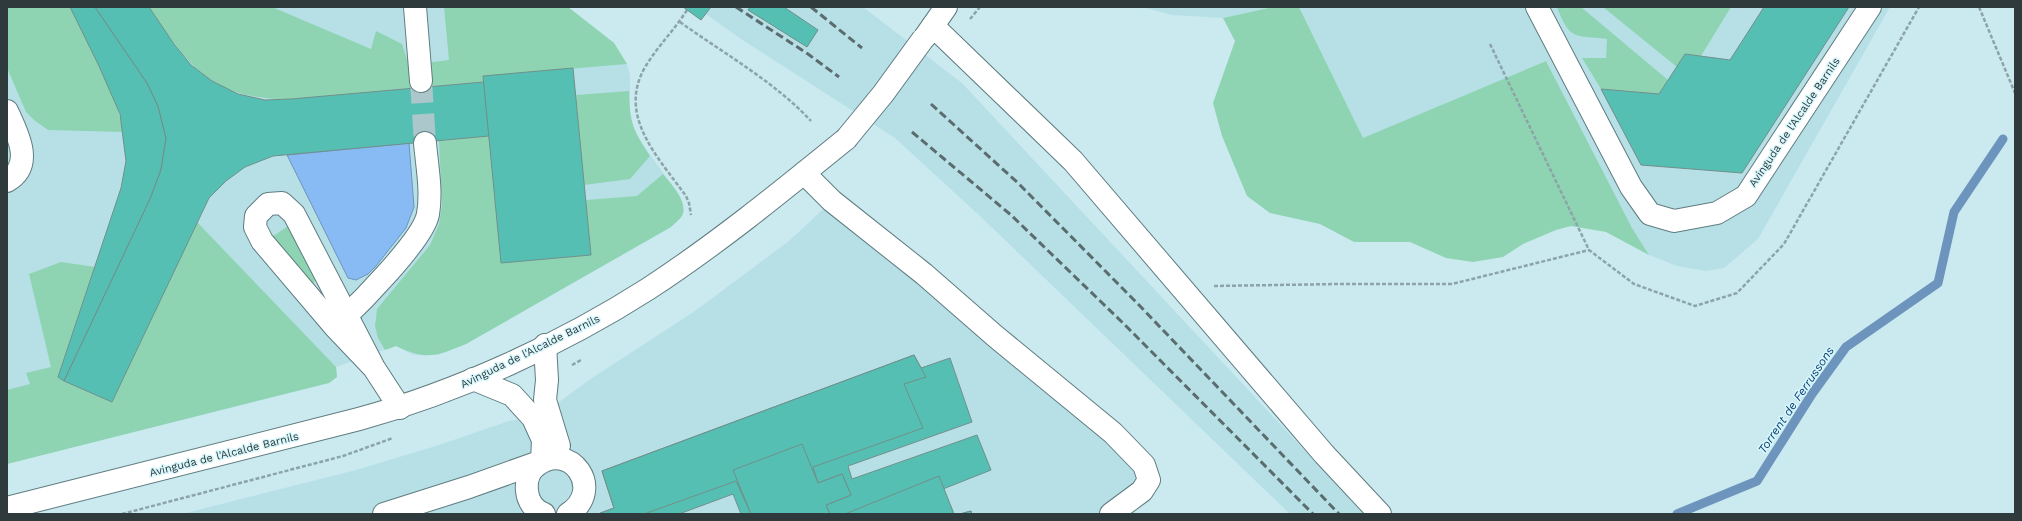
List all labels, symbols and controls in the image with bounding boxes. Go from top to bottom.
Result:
street label: Avinguda de l'Alcalde Barnils [1746,55,1843,189]
street label: Avinguda de l'Alcalde Barnils [458,312,602,391]
water label: Torrent de Ferrussons [1755,344,1837,456]
street label: Avinguda de l'Alcalde Barnils [148,430,300,479]

